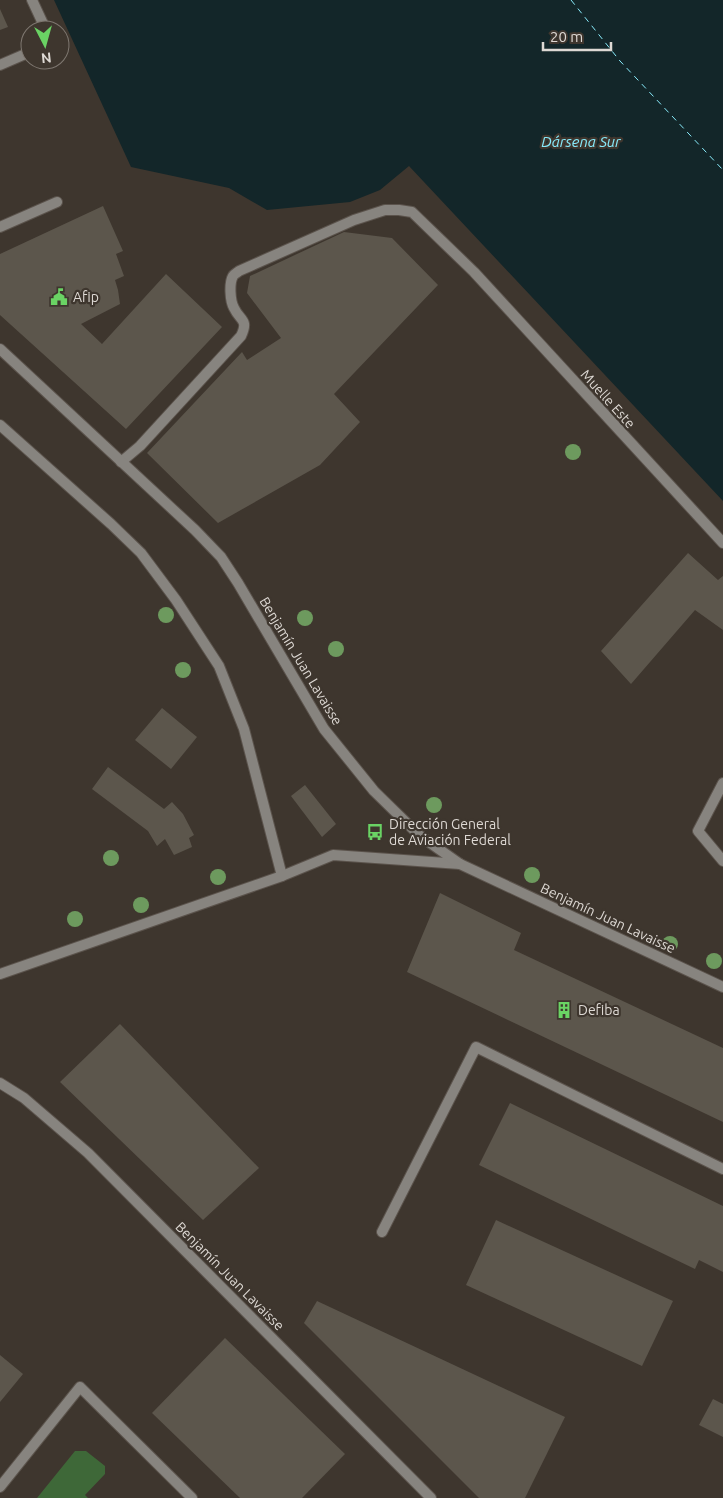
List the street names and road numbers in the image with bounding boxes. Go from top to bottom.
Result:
street label: Muelle Este [578,366,638,432]
street label: Benjamín Juan Lavaisse [256,594,346,728]
street label: Benjamín Juan Lavaisse [538,880,678,956]
street label: Benjamín Juan Lavaisse [172,1218,288,1334]

